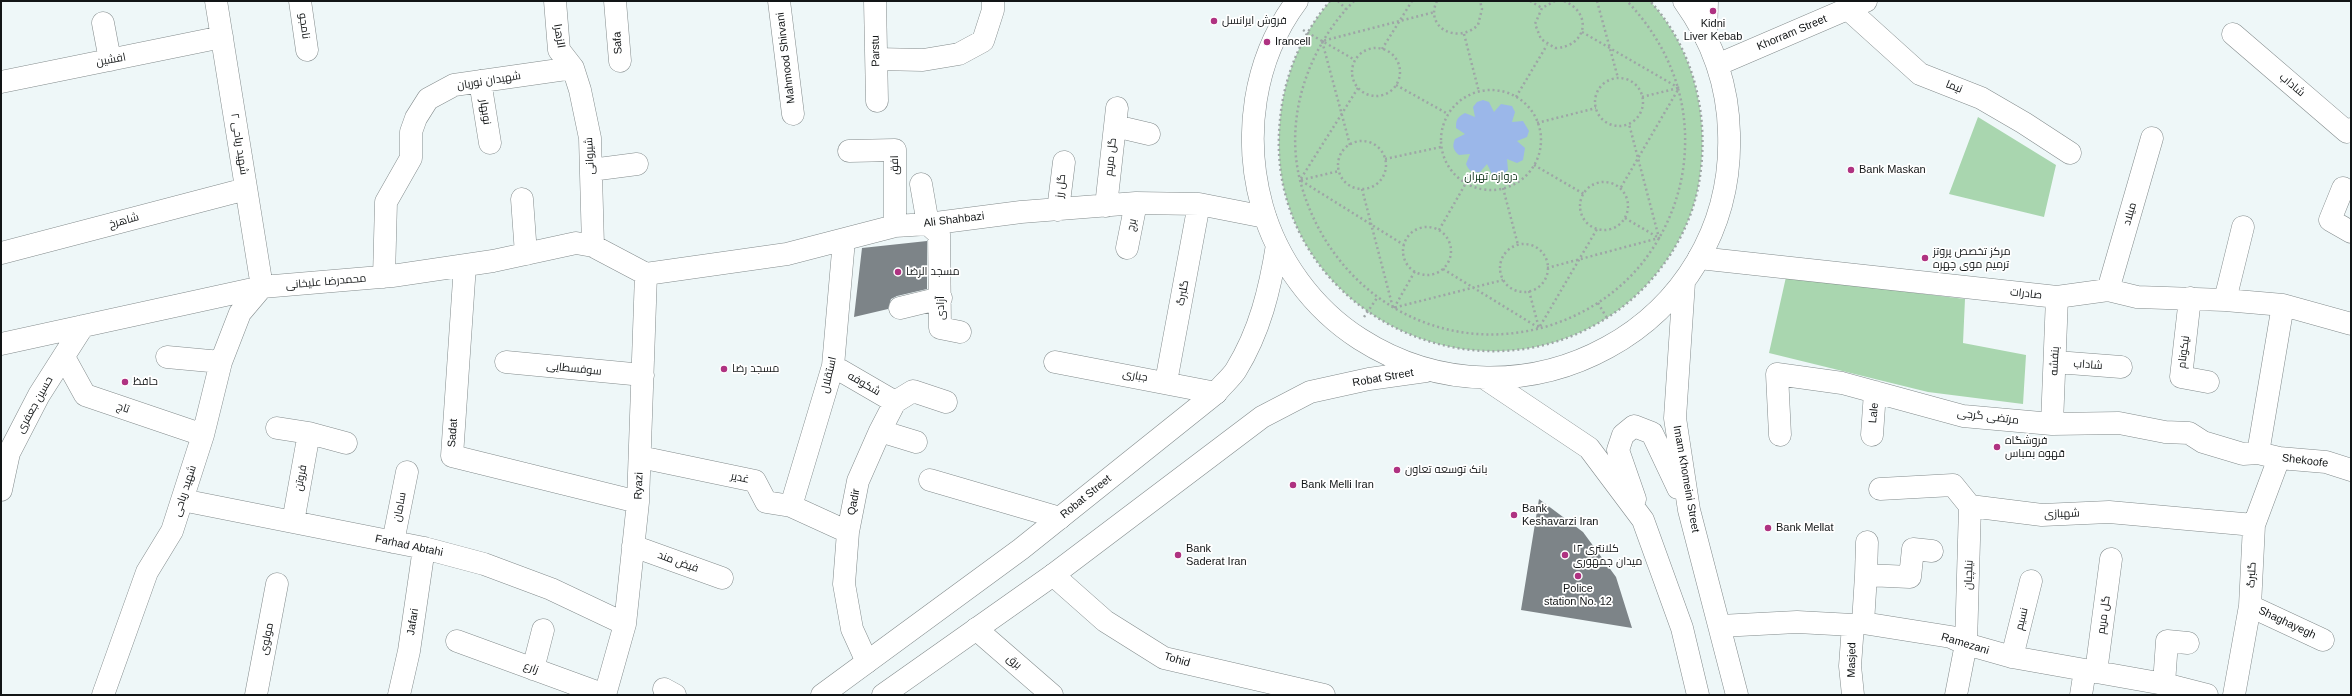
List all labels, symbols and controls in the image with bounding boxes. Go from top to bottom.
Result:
marker: Kidni Liver Kebab [1708,6,1718,16]
street label: نامجو [296,12,312,40]
street label: Mahmood Shirvani [774,12,798,104]
street label: Khorram Street [1755,12,1829,54]
place label: فروش ایرانسل [1222,14,1287,28]
marker: فروش ایرانسل [1209,16,1219,26]
place label: Kidni Liver Kebab [1684,17,1742,43]
street label: الزهرا [551,23,567,49]
street label: Safa [611,31,625,55]
street label: Parstu [869,35,883,67]
place label: Irancell [1275,35,1310,49]
marker: Irancell [1262,37,1272,47]
street label: افشین [95,51,127,69]
street label: شهیدان نوریان [456,69,522,93]
street label: شاداب [2277,71,2307,99]
street label: نیما [1944,78,1964,96]
street label: نوبهار [476,98,494,126]
street label: شهید ریاحی ۲ [228,112,250,176]
street label: شیروانی [582,137,598,175]
street label: گل مریم [1102,137,1120,177]
street label: افق [888,155,902,175]
place label: Bank Maskan [1859,163,1926,177]
marker: Bank Maskan [1846,165,1856,175]
park label: دروازه تهران [1464,170,1518,184]
street label: گل رز [1053,173,1069,199]
street label: میلاد [2120,201,2140,227]
street label: Ali Shahbazi [923,210,985,230]
street label: شاهرخ [107,211,141,231]
street label: برج [1124,218,1140,232]
place label: مرکز تخصص پروتز ترمیم موی چهره [1933,245,2011,271]
marker: مرکز تخصص پروتز ترمیم موی چهره [1920,253,1930,263]
place label: مسجد الرضا [906,265,960,279]
marker: مسجد الرضا [893,267,903,277]
street label: محمدرضا علیخانی [285,272,367,292]
street label: گلبرگ [1174,279,1192,307]
street label: صادرات [2009,286,2043,302]
street label: آزادی [934,296,948,320]
street label: نیکونام [2175,335,2193,369]
street label: بنفشه [2048,346,2062,376]
street label: استقلال [818,355,840,395]
street label: شاداب [2073,357,2103,373]
street label: سوفسطایی [546,360,602,378]
place label: مسجد رضا [732,362,779,376]
marker: مسجد رضا [719,364,729,374]
street label: Robat Street [1351,366,1415,390]
street label: جباری [1121,367,1149,385]
street label: شکوفه [845,369,883,399]
street label: حسین جعفری [14,374,56,436]
place label: حافظ [133,375,158,389]
marker: حافظ [120,377,130,387]
street label: تاج [115,400,131,416]
street label: Lale [1867,402,1881,424]
street label: مرتضی گرجی [1956,407,2020,427]
street label: Sadat [445,418,461,448]
street label: Imam Khomeini Street [1670,424,1702,534]
place label: فروشگاه قهوه بمباس [2005,434,2065,460]
marker: فروشگاه قهوه بمباس [1992,442,2002,452]
street label: Shekoofe [2281,452,2329,470]
place label: بانک توسعه تعاون [1405,463,1487,477]
street label: شهید ریاحی [170,464,200,518]
street label: فروتن [292,464,310,492]
marker: بانک توسعه تعاون [1392,465,1402,475]
street label: غدیر [730,470,750,486]
street label: Ryazi [632,472,646,500]
street label: Robat Street [1058,472,1114,522]
place label: Bank Melli Iran [1301,478,1374,492]
marker: Bank Melli Iran [1288,480,1298,490]
street label: Qadir [845,488,863,516]
street label: سامان [391,491,409,523]
place label: Bank Keshavarzi Iran [1522,502,1598,528]
street label: شهبازی [2044,507,2080,521]
marker: Bank Keshavarzi Iran [1509,510,1519,520]
place label: Bank Mellat [1776,521,1833,535]
marker: Bank Mellat [1763,523,1773,533]
street label: Farhad Abtahi [374,532,444,560]
place label: Bank Saderat Iran [1186,542,1247,568]
place label: کلانتری ۱۲ میدان جمهوری [1573,542,1642,568]
street label: فیض مند [656,549,700,575]
marker: Bank Saderat Iran [1173,550,1183,560]
marker: کلانتری ۱۲ میدان جمهوری [1560,550,1570,560]
street label: نیلچیان [1962,560,1976,590]
street label: گلبرگ [2245,562,2259,588]
marker: Police station No. 12 [1573,571,1583,581]
place label: Police station No. 12 [1544,582,1612,608]
street label: گل مریم [2095,595,2113,635]
street label: Shaghayegh [2256,604,2318,642]
street label: نسیم [2013,606,2031,632]
street label: Jafari [404,608,422,636]
street label: مولوی [257,622,277,656]
street label: Ramezani [1939,630,1991,658]
street label: Masjed [1845,642,1859,678]
street label: Tohid [1163,650,1191,670]
street label: برق [1004,652,1024,672]
street label: زارع [522,659,540,677]

